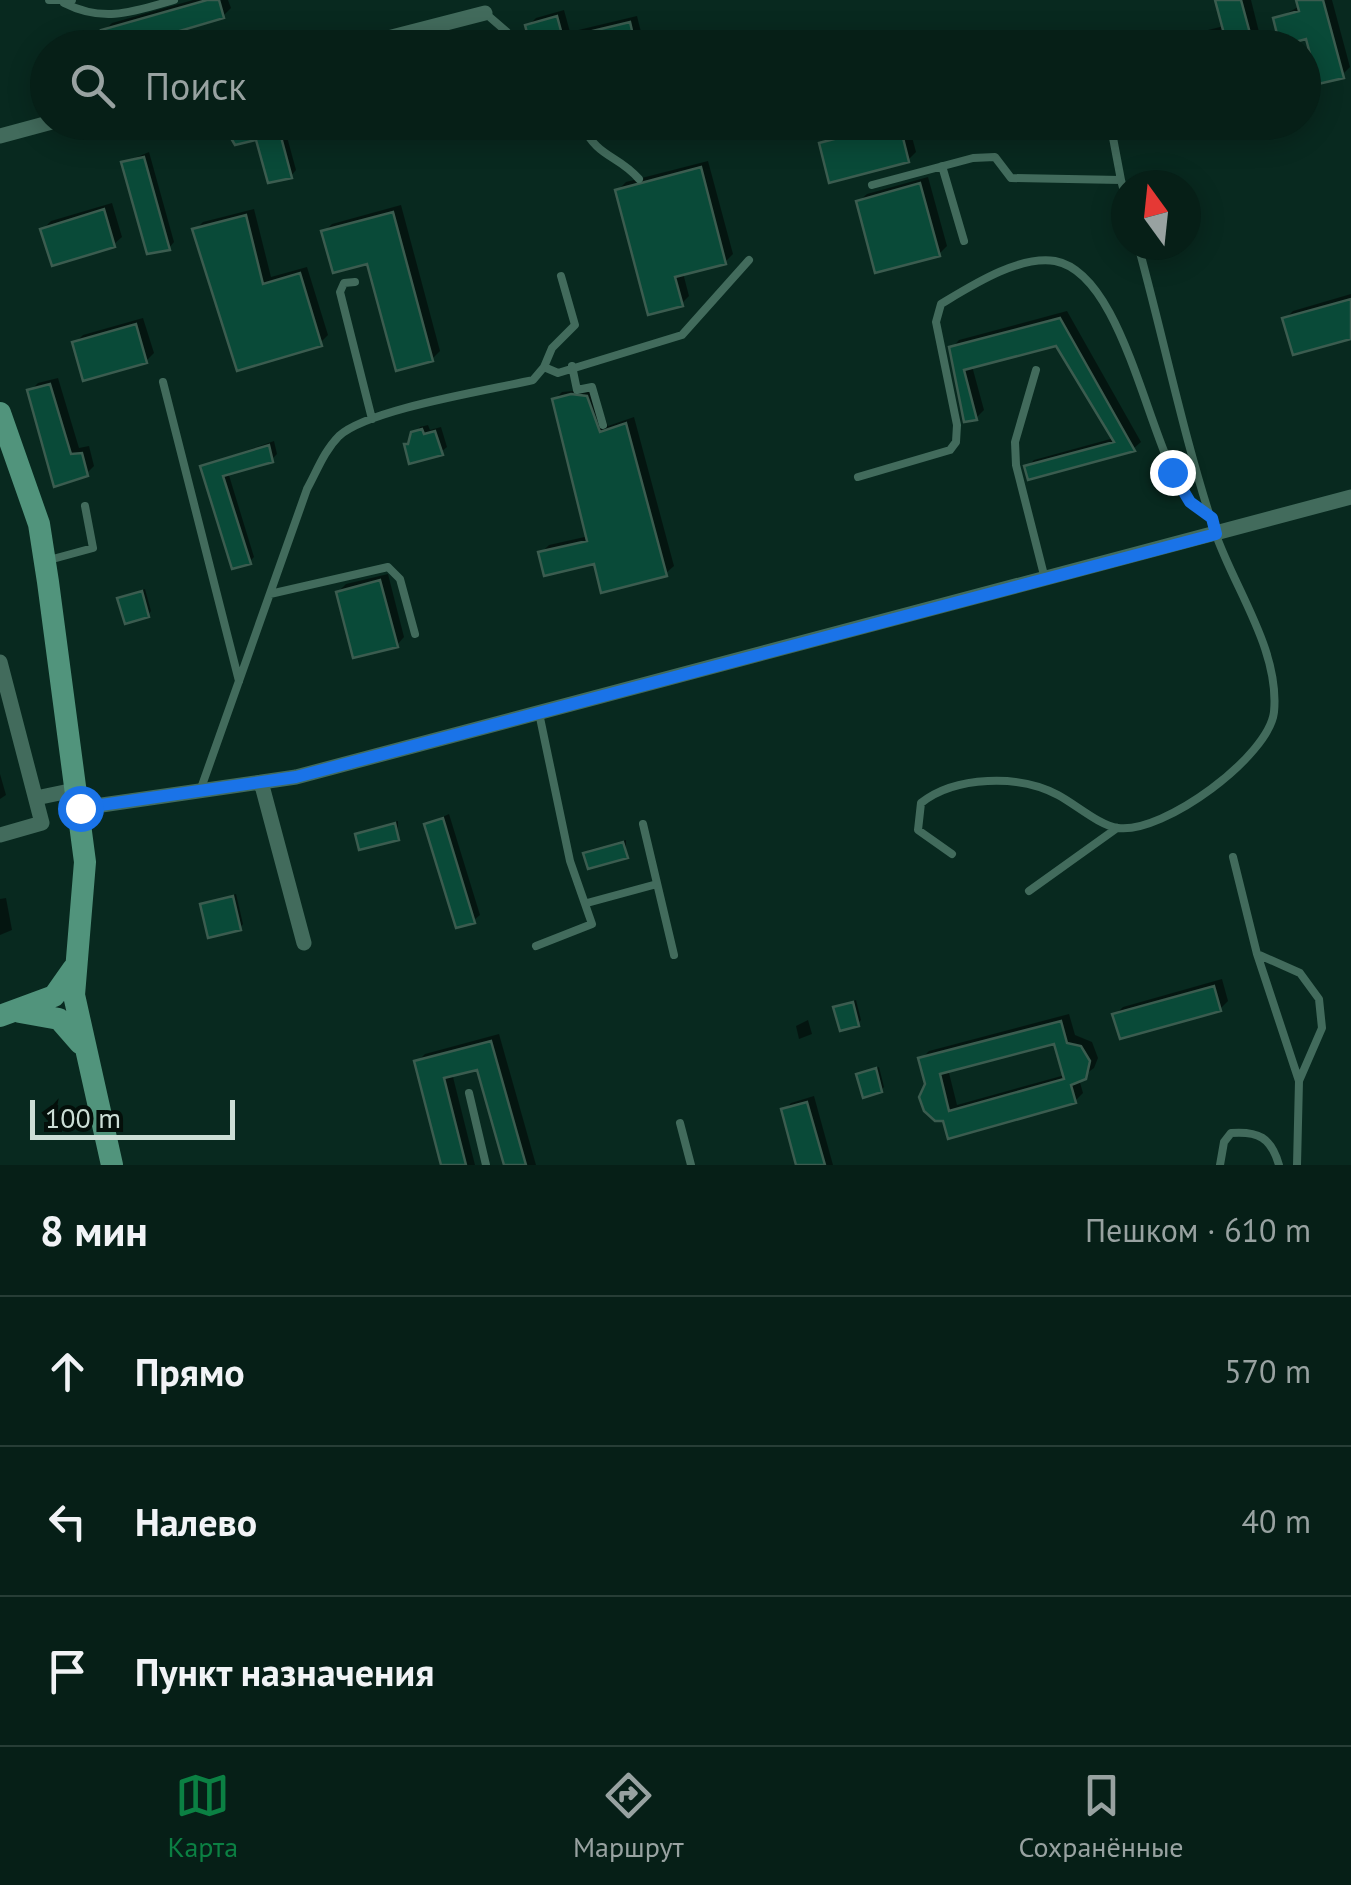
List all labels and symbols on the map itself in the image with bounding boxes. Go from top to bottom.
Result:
north arrow [1111,170,1201,260]
route end [1150,450,1196,496]
route start [58,786,104,832]
scale bar [30,1095,235,1140]

